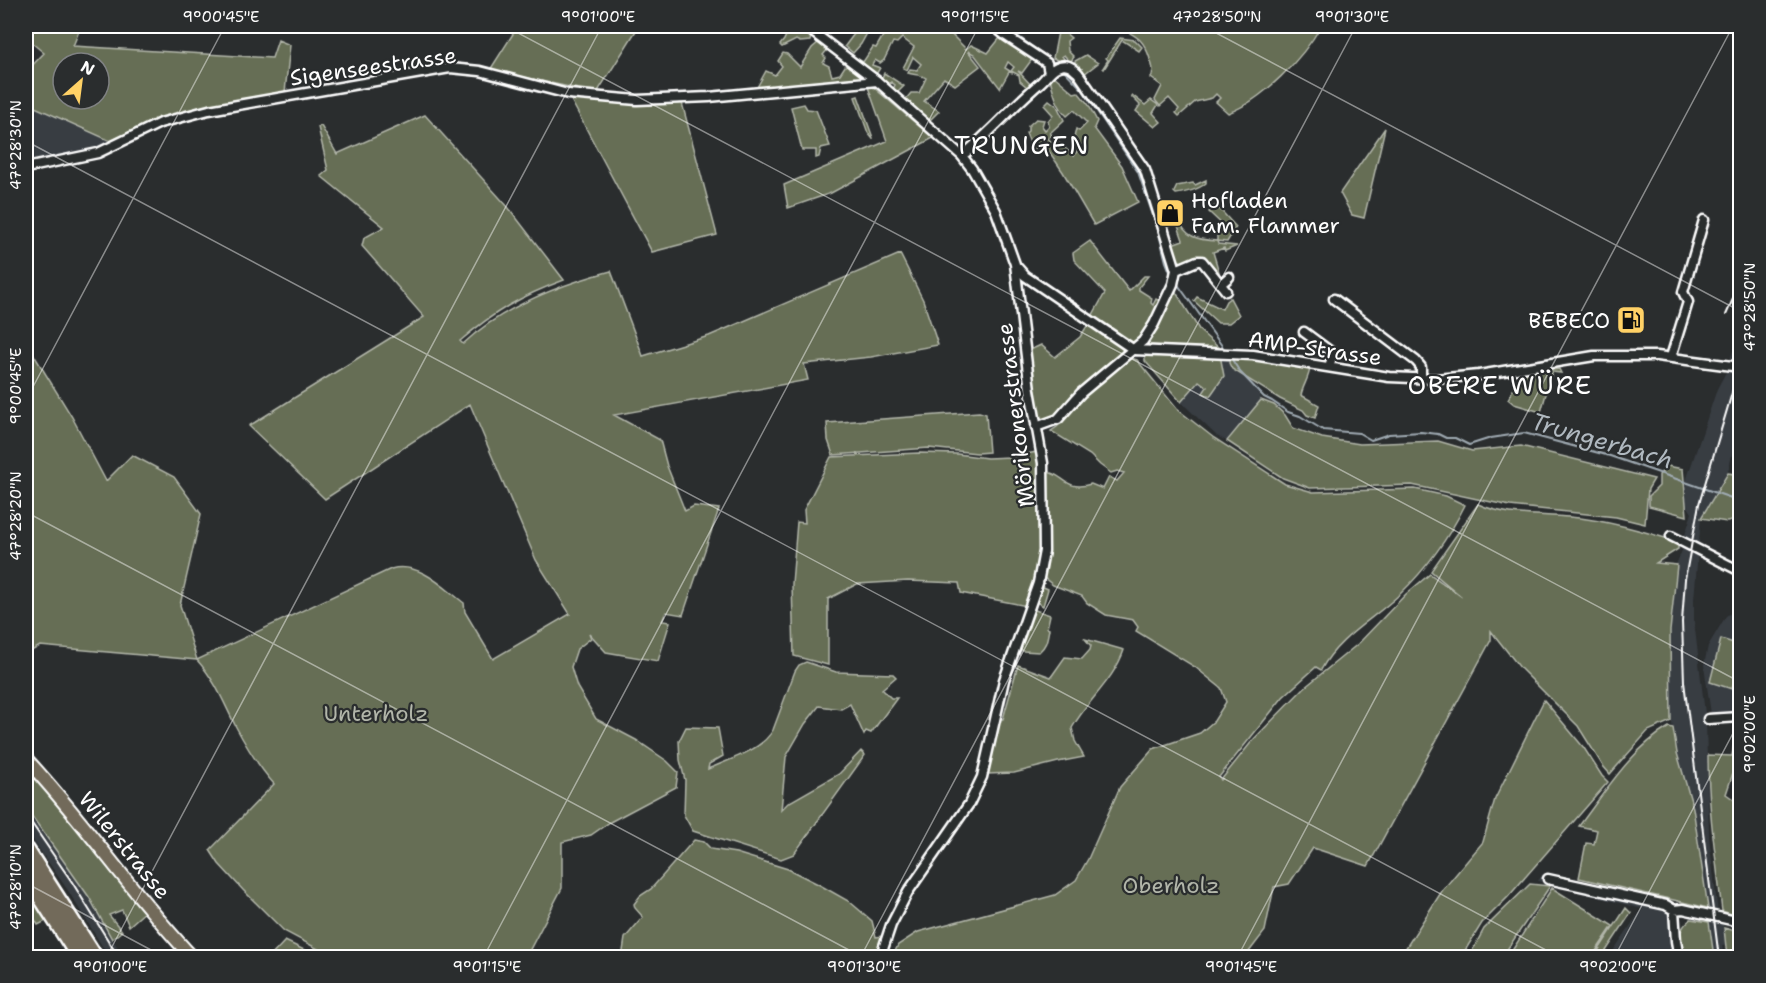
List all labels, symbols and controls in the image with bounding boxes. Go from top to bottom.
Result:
text: 9°00'45"E [183,7,259,27]
text: 9°01'00"E [561,7,635,27]
text: 9°01'15"E [940,7,1010,27]
text: 47°28'50"N [1172,7,1262,27]
text: 9°01'30"E [1315,7,1389,27]
street label: Sigenseestrasse [288,40,458,93]
north arrow [51,51,111,111]
text: N [77,56,98,80]
text: 47°28'30"N [6,100,26,190]
district label: TRUNGEN [954,127,1090,162]
place label: Hofladen Fam. Flammer [1191,186,1340,240]
shop icon: Hofladen Fam. Flammer [1154,197,1186,229]
text: 47°28'50"N [1740,262,1760,352]
fuel station icon: BEBECO [1615,304,1647,336]
place label: BEBECO [1528,306,1610,335]
street label: Mörikonerstrasse [990,321,1041,509]
street label: AMP-Strasse [1246,325,1384,372]
text: 9°00'45"E [6,348,26,424]
district label: OBERE WÜRE [1408,367,1592,402]
water label: Trungerbach [1527,406,1677,476]
text: 47°28'20"N [6,471,26,561]
text: 9°02'00"E [1740,695,1760,773]
park label: Unterholz [324,699,428,728]
street label: Wilerstrasse [72,785,177,905]
text: 47°28'10"N [6,844,26,930]
park label: Oberholz [1123,871,1219,900]
text: 9°01'00"E [73,957,147,977]
text: 9°01'15"E [452,957,522,977]
text: 9°01'30"E [827,957,901,977]
text: 9°01'45"E [1205,957,1277,977]
text: 9°02'00"E [1579,957,1657,977]

